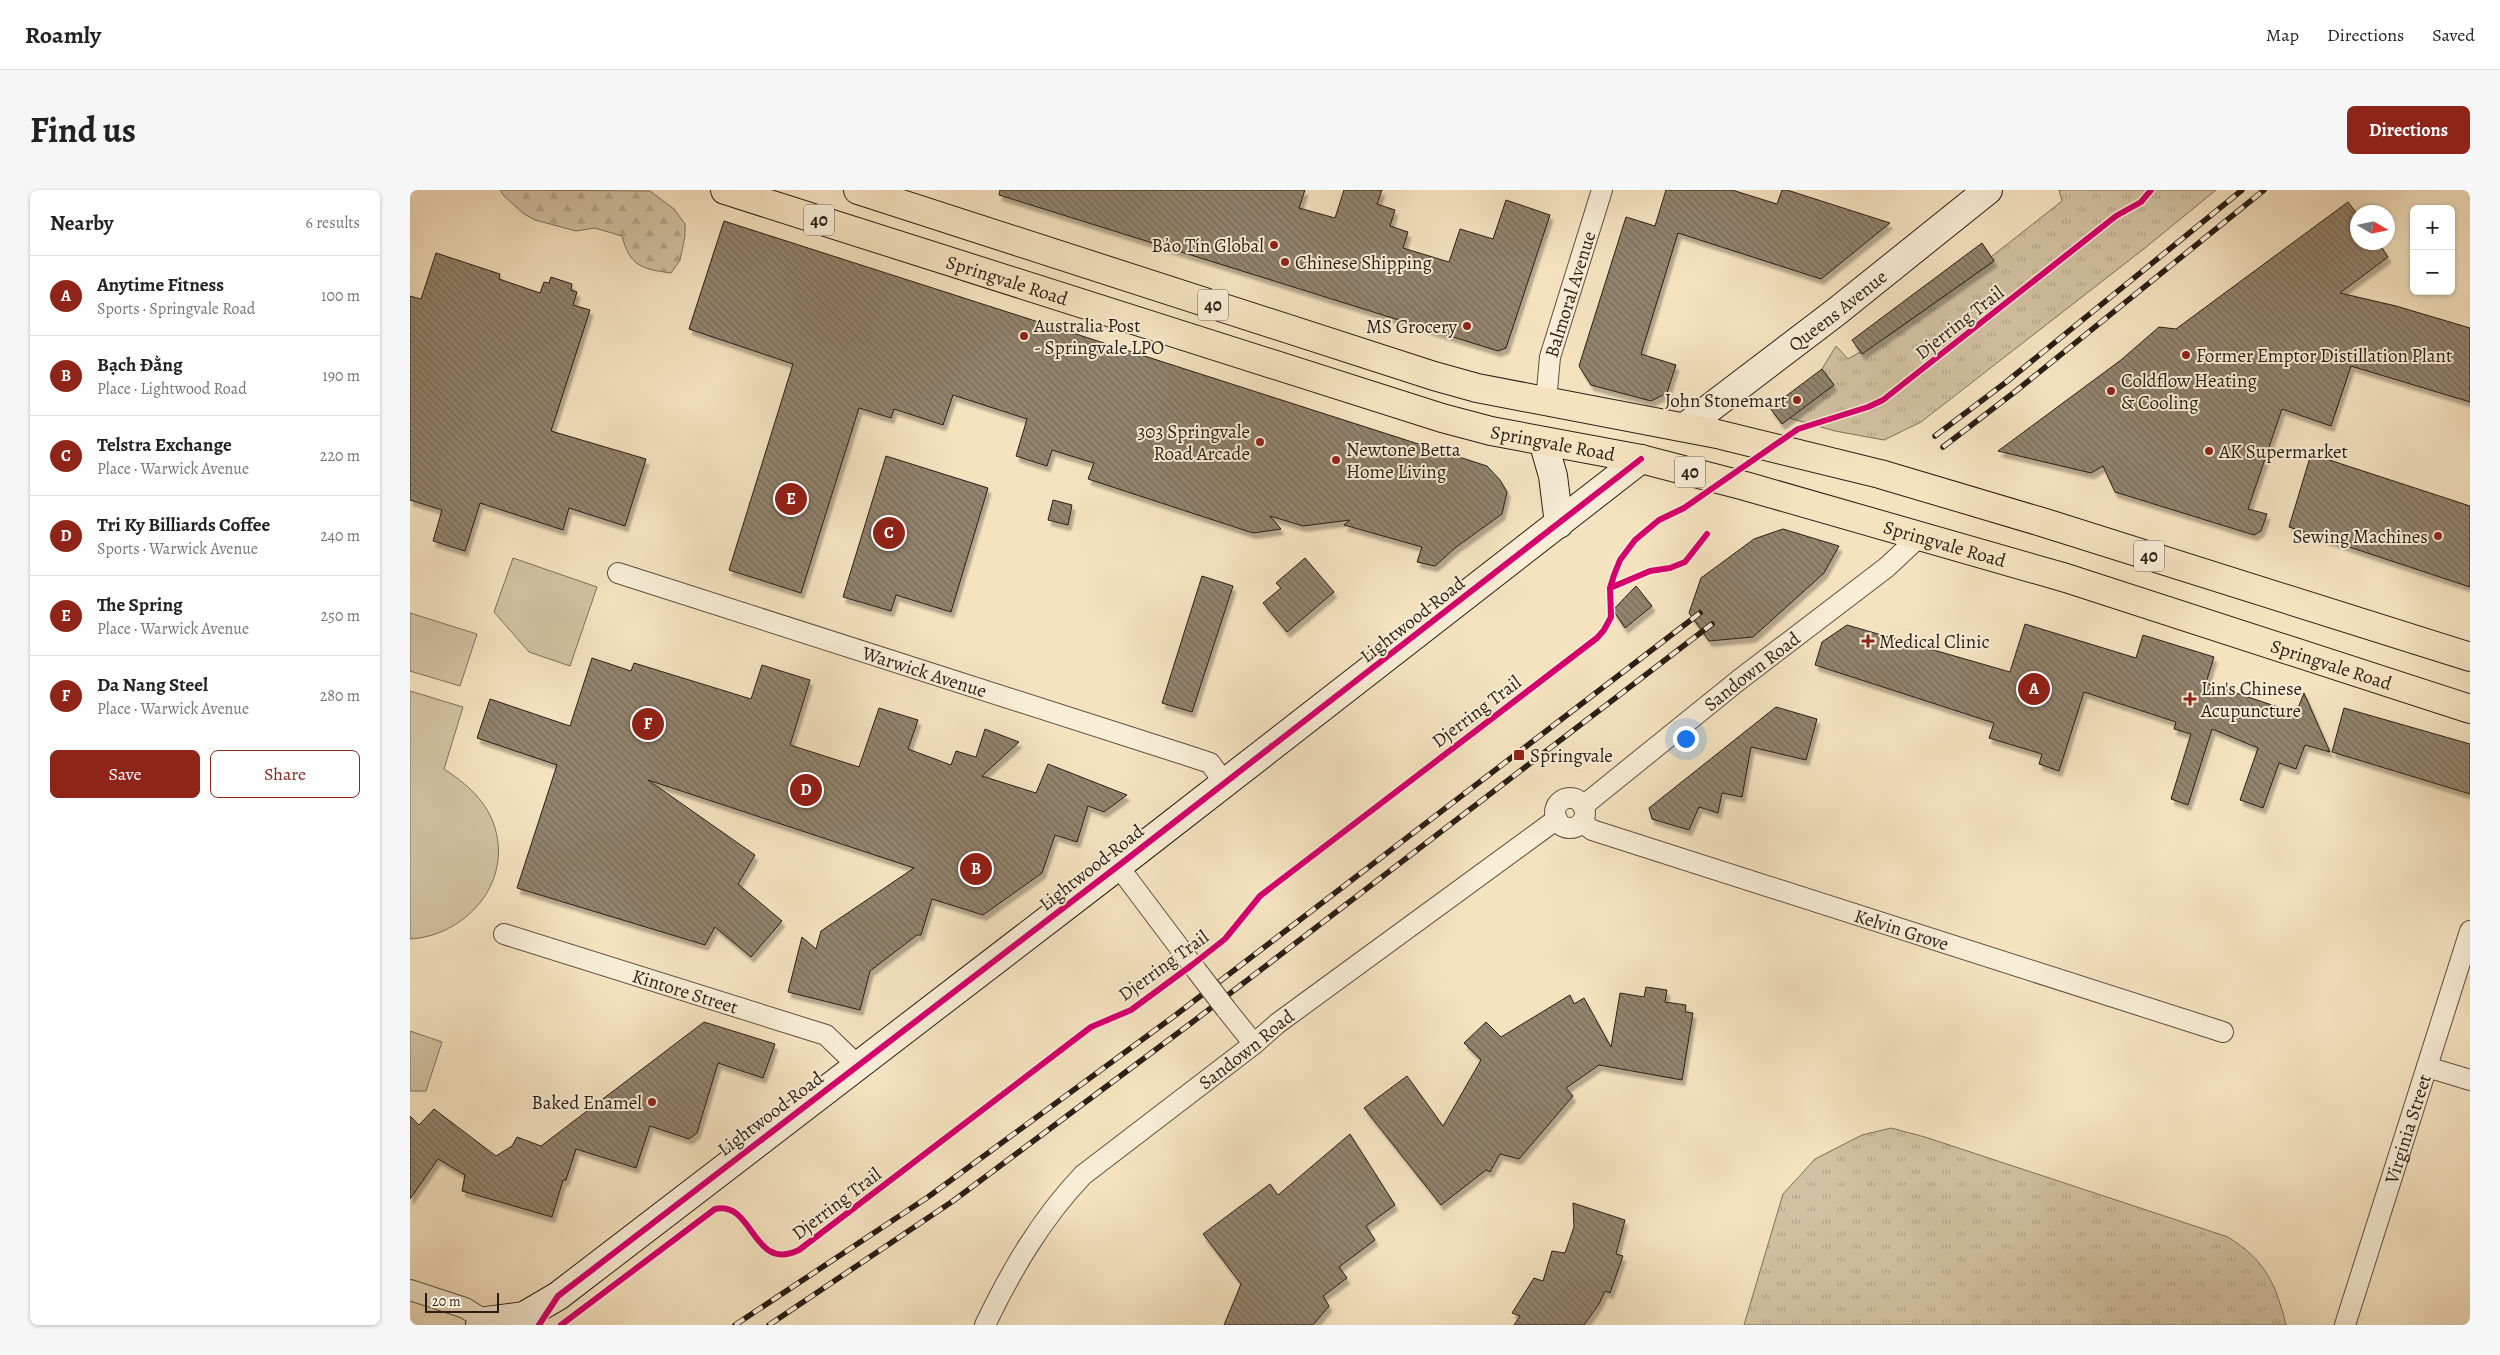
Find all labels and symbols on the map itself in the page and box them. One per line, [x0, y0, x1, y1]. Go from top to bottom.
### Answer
road number: 40 [804, 204, 834, 236]
north arrow [2350, 205, 2395, 250]
street label: Balmoral Avenue [1539, 228, 1602, 361]
place label: Bảo Tín Global [1152, 233, 1264, 259]
marker: Bảo Tín Global [1268, 239, 1280, 251]
street label: Springvale Road [943, 249, 1072, 312]
place label: Chinese Shipping [1295, 250, 1432, 276]
marker: Chinese Shipping [1279, 256, 1291, 268]
street label: Queens Avenue [1783, 264, 1893, 358]
street label: Djerring Trail [1910, 280, 2010, 366]
road number: 40 [1198, 290, 1228, 320]
place label: Australia Post - Springvale LPO [1033, 313, 1164, 361]
place label: MS Grocery [1366, 314, 1458, 340]
marker: MS Grocery [1461, 320, 1473, 332]
marker: Australia Post - Springvale LPO [1018, 330, 1030, 342]
place label: Former Emptor Distillation Plant [2196, 343, 2452, 369]
marker: Former Emptor Distillation Plant [2180, 349, 2192, 361]
place label: Coldflow Heating & Cooling [2121, 368, 2257, 416]
marker: Coldflow Heating & Cooling [2105, 385, 2117, 397]
place label: John Stonemart [1665, 388, 1787, 414]
marker: John Stonemart [1791, 394, 1803, 406]
place label: 303 Springvale Road Arcade [1137, 419, 1250, 467]
street label: Springvale Road [1488, 419, 1618, 468]
marker: 303 Springvale Road Arcade [1254, 436, 1266, 448]
place label: Newtone Betta Home Living [1346, 437, 1461, 485]
place label: AK Supermarket [2218, 439, 2348, 465]
marker: AK Supermarket [2203, 445, 2215, 457]
marker: Newtone Betta Home Living [1330, 454, 1342, 466]
road number: 40 [1675, 456, 1705, 488]
pin: E [775, 480, 807, 518]
pin: C [873, 514, 905, 552]
street label: Springvale Road [1880, 514, 2010, 574]
place label: Sewing Machines [2292, 524, 2428, 550]
marker: Sewing Machines [2432, 530, 2444, 542]
road number: 40 [2134, 541, 2164, 572]
street label: Lightwood Road [1355, 570, 1471, 669]
street label: Sandown Road [1699, 626, 1806, 717]
place label: Medical Clinic [1879, 629, 1990, 655]
street label: Springvale Road [2267, 633, 2396, 697]
marker: Medical Clinic [1861, 634, 1875, 648]
street label: Warwick Avenue [858, 640, 990, 704]
street label: Djerring Trail [1426, 669, 1527, 754]
pin: A [2018, 670, 2050, 708]
place label: Lin's Chinese Acupuncture [2200, 676, 2302, 724]
marker: Lin's Chinese Acupuncture [2183, 692, 2197, 706]
pin: F [632, 705, 664, 743]
your location [1673, 726, 1699, 752]
place label: Springvale [1530, 743, 1613, 769]
marker: Springvale [1512, 748, 1526, 762]
pin: D [790, 771, 822, 809]
street label: Lightwood Road [1034, 818, 1150, 917]
pin: B [960, 850, 992, 888]
street label: Kelvin Grove [1851, 903, 1952, 957]
street label: Djerring Trail [1113, 924, 1214, 1007]
street label: Kintore Street [629, 963, 741, 1021]
street label: Sandown Road [1193, 1003, 1300, 1096]
street label: Lightwood Road [712, 1065, 830, 1162]
street label: Virginia Street [2378, 1071, 2438, 1188]
place label: Baked Enamel [531, 1090, 642, 1116]
marker: Baked Enamel [646, 1096, 658, 1108]
street label: Djerring Trail [786, 1161, 887, 1246]
scale bar [425, 1290, 499, 1313]

